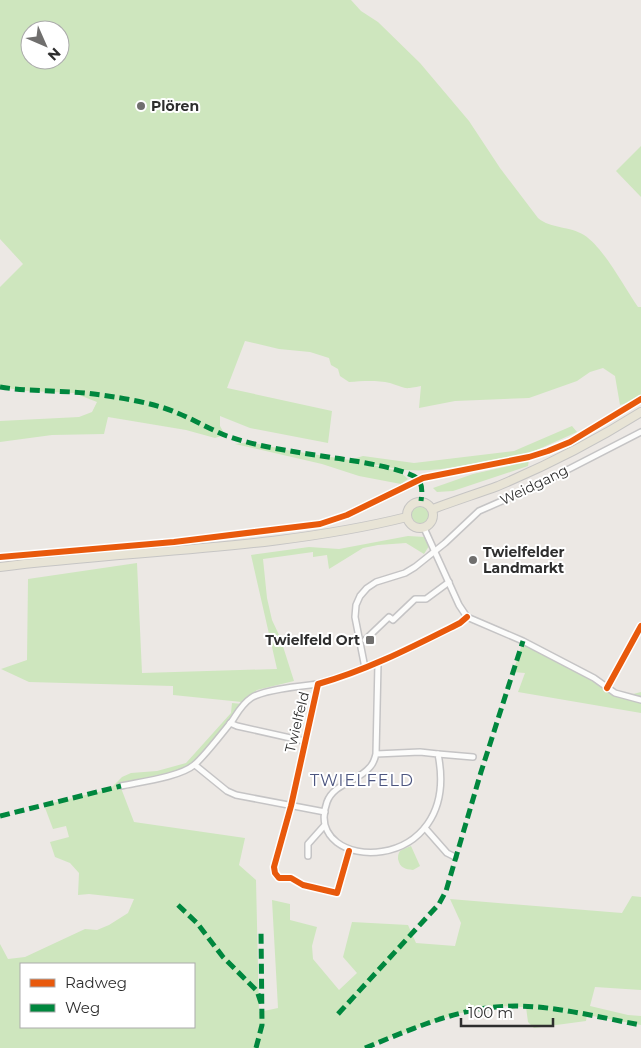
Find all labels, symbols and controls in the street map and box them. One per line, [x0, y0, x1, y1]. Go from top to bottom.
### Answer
north arrow [20, 20, 70, 70]
text: N [44, 44, 65, 65]
place label: Plören [151, 97, 199, 115]
marker: Plören [135, 100, 147, 112]
street label: Weidgang [497, 461, 571, 509]
place label: Twielfelder Landmarkt [483, 543, 565, 577]
marker: Twielfelder Landmarkt [467, 554, 479, 566]
place label: Twielfeld Ort [265, 631, 360, 649]
marker: Twielfeld Ort [364, 634, 376, 646]
street label: Twielfeld [281, 690, 313, 754]
district label: TWIELFELD [310, 771, 414, 790]
legend [20, 963, 195, 1028]
text: Radweg [65, 973, 127, 992]
scale bar [461, 996, 554, 1028]
text: Weg [65, 998, 100, 1017]
text: 100 m [468, 1003, 513, 1022]

